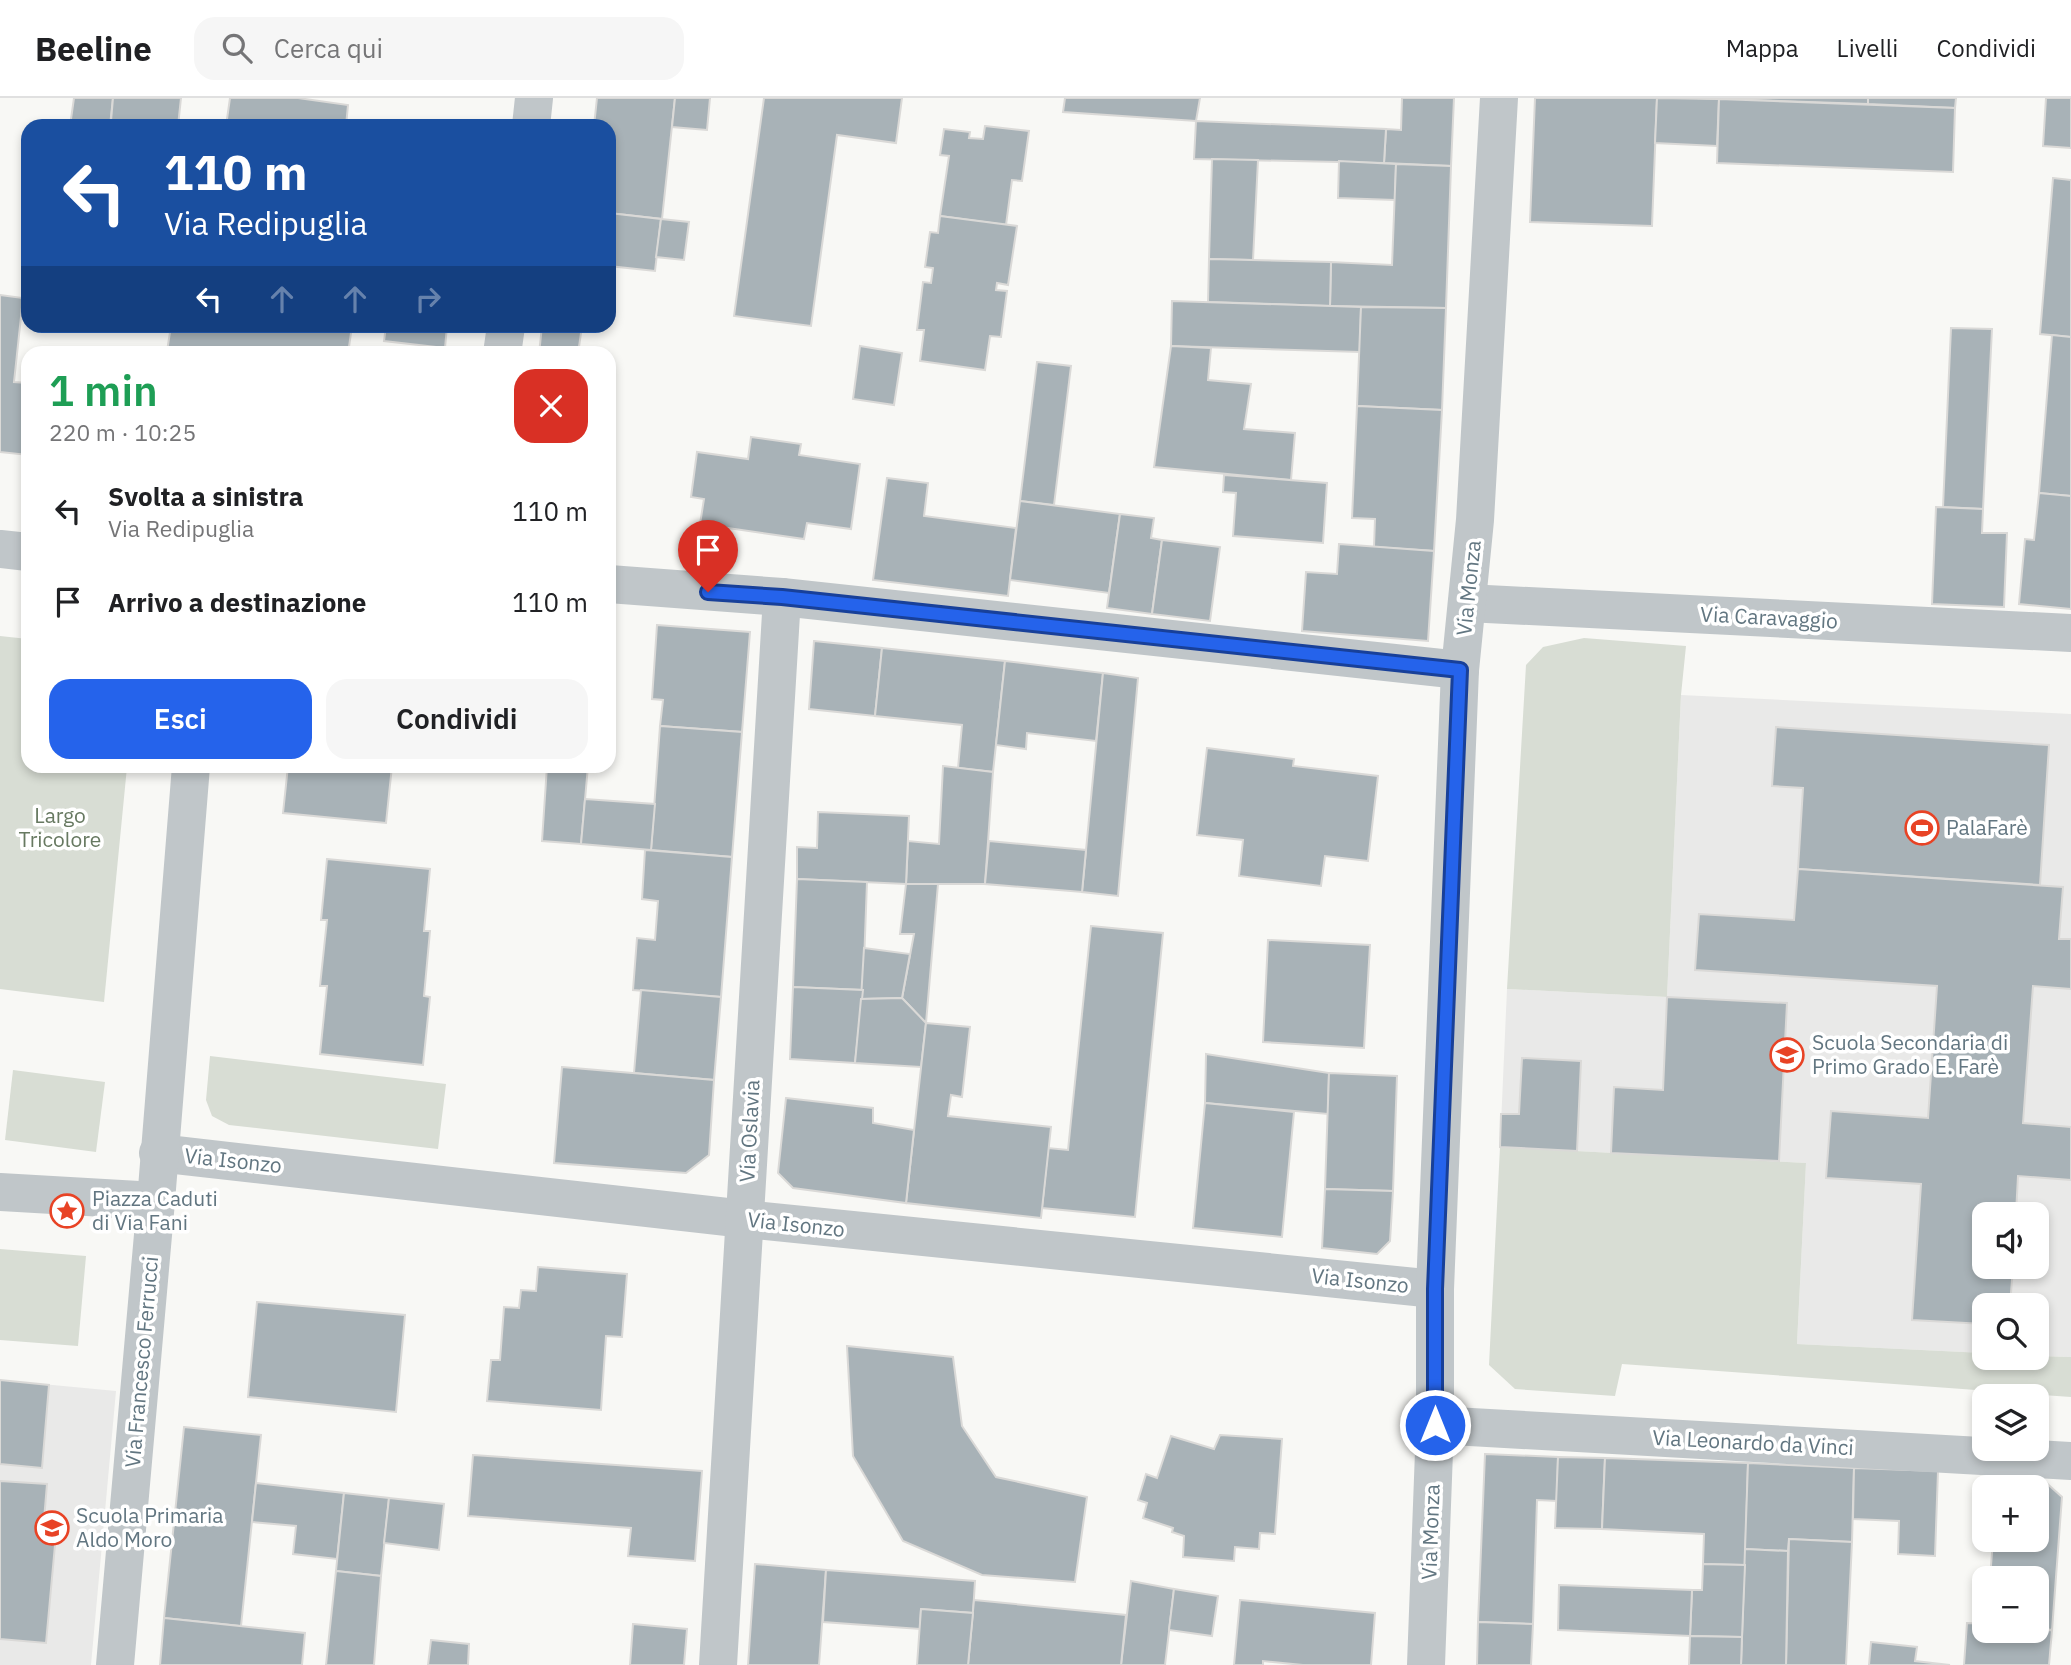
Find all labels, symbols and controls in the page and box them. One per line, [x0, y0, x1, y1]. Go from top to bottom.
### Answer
search box [194, 17, 684, 80]
text: Beeline [35, 27, 152, 70]
icon: search [218, 29, 256, 67]
text: Cerca qui [274, 31, 383, 65]
text: Mappa [1726, 32, 1799, 64]
text: Livelli [1837, 32, 1898, 64]
text: Condividi [1936, 32, 2036, 64]
text: 110 m [164, 140, 308, 203]
icon: left [49, 147, 140, 238]
text: Via Redipuglia [164, 202, 368, 244]
icon: left [190, 280, 228, 318]
icon: ahead [263, 280, 301, 318]
icon: ahead [336, 280, 374, 318]
icon: right [409, 280, 447, 318]
text: 1 min [49, 363, 158, 418]
button: close [514, 369, 588, 443]
text: 220 m · 10:25 [49, 417, 196, 447]
text: Svolta a sinistra [108, 479, 304, 513]
icon: left [49, 492, 87, 530]
text: 110 m [512, 494, 588, 528]
text: Via Redipuglia [108, 513, 254, 543]
pin [678, 520, 738, 592]
icon: arrive [689, 531, 727, 569]
street label: Via Monza [1449, 539, 1487, 637]
icon: arrive [49, 583, 87, 621]
text: Arrivo a destinazione [108, 585, 366, 619]
text: 110 m [512, 585, 588, 619]
street label: Via Caravaggio [1700, 599, 1839, 635]
button: Esci [49, 679, 312, 759]
button: Condividi [326, 679, 588, 759]
park label: Largo Tricolore [19, 801, 101, 853]
sports icon: PalaFarè [1903, 809, 1941, 847]
place label: PalaFarè [1946, 813, 2028, 841]
place label: Scuola Secondaria di Primo Grado E. Farè [1812, 1028, 2008, 1080]
school or university icon: Scuola Secondaria di Primo Grado E. Farè [1768, 1036, 1806, 1074]
street label: Via Oslavia [732, 1079, 766, 1183]
street label: Via Isonzo [183, 1141, 283, 1179]
place label: Piazza Caduti di Via Fani [92, 1184, 218, 1236]
place icon: Piazza Caduti di Via Fani [48, 1192, 86, 1230]
map controls [1972, 1202, 2049, 1643]
button: sound [1972, 1202, 2049, 1279]
street label: Via Isonzo [746, 1205, 846, 1243]
street label: Via Francesco Ferrucci [118, 1255, 164, 1469]
street label: Via Isonzo [1310, 1261, 1410, 1299]
button: search [1972, 1293, 2049, 1370]
button: layers [1972, 1384, 2049, 1461]
position arrow [1398, 1388, 1472, 1462]
street label: Via Leonardo da Vinci [1652, 1423, 1854, 1461]
button: + [1972, 1475, 2049, 1552]
street label: Via Monza [1414, 1484, 1446, 1580]
place label: Scuola Primaria Aldo Moro [76, 1501, 224, 1553]
school or university icon: Scuola Primaria Aldo Moro [33, 1509, 71, 1547]
button: − [1972, 1566, 2049, 1643]

